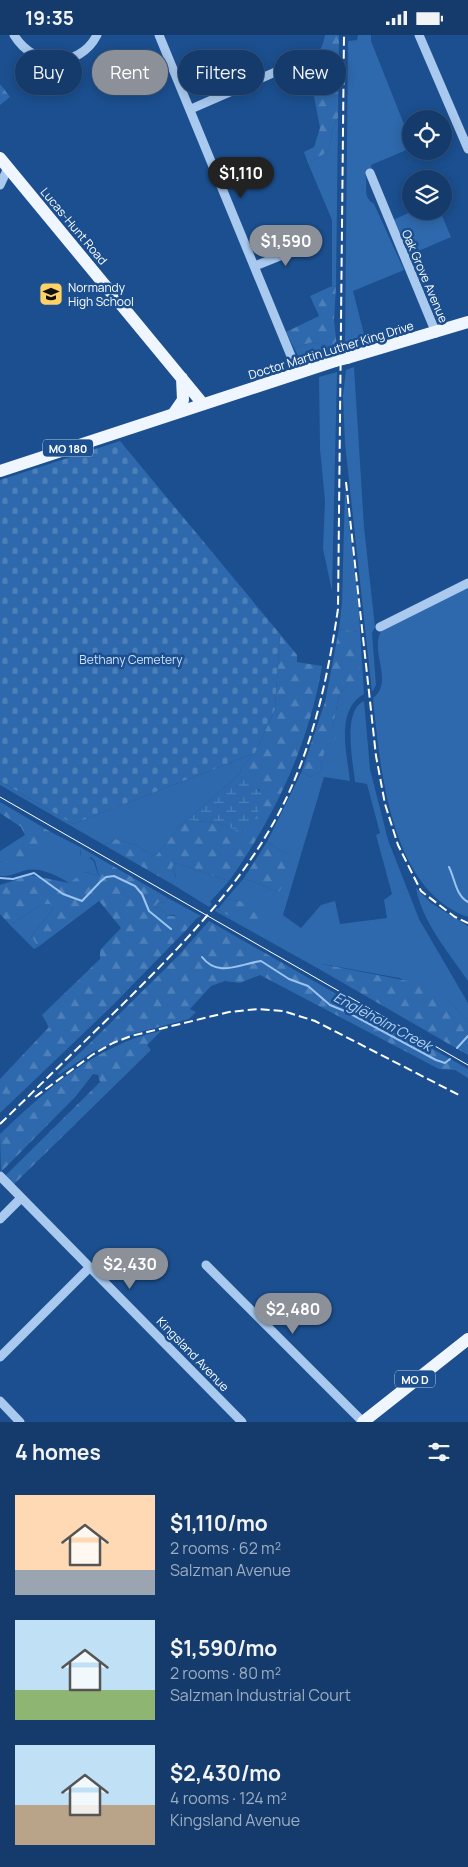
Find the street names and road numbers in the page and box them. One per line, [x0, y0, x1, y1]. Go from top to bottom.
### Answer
street label: Lucas-Hunt Road [37, 184, 111, 268]
street label: Oak Grove Avenue [398, 227, 452, 325]
street label: Doctor Martin Luther King Drive [246, 317, 416, 383]
road number: MO 180 [43, 439, 93, 457]
street label: Kingsland Avenue [153, 1313, 233, 1395]
road number: MO D [395, 1371, 435, 1387]

